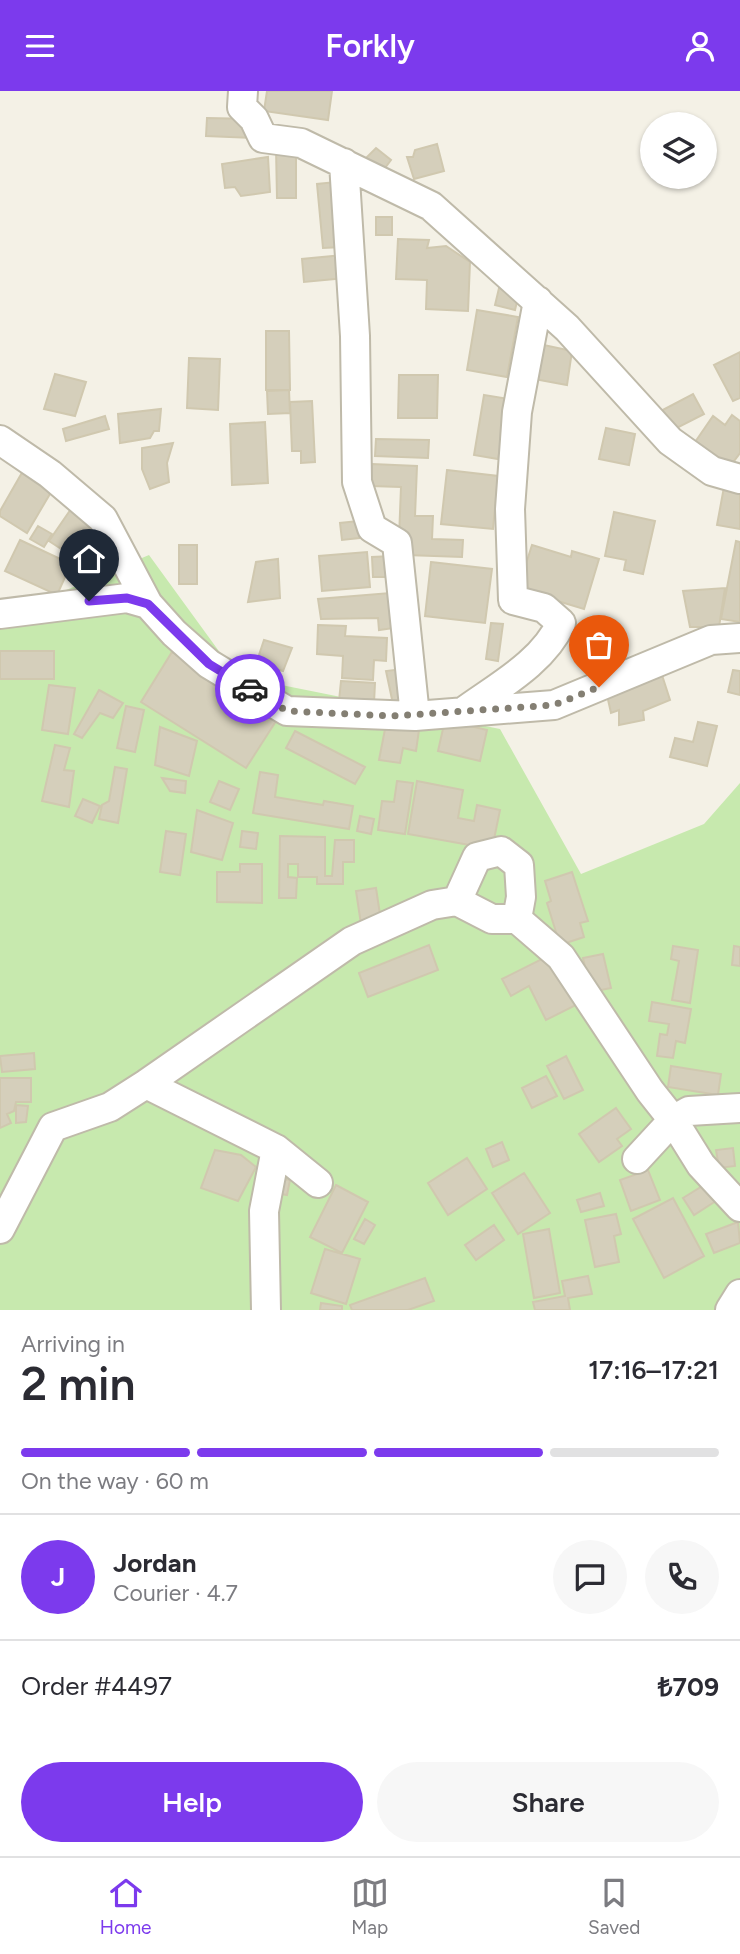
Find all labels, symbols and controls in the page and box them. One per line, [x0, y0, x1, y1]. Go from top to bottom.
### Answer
icon: menu [21, 27, 59, 65]
text: Forkly [325, 27, 415, 65]
icon: person [681, 27, 719, 65]
map controls [640, 112, 717, 189]
button: layers [640, 112, 717, 189]
pin [59, 529, 119, 601]
icon: home [70, 540, 108, 578]
pin [569, 615, 629, 687]
icon: bag [580, 626, 618, 664]
courier [215, 654, 285, 724]
icon: car [231, 670, 269, 708]
text: Arriving in [21, 1330, 125, 1358]
text: 17:16–17:21 [588, 1354, 719, 1386]
text: 2 min [21, 1356, 136, 1412]
text: On the way · 60 m [21, 1467, 209, 1495]
button: chat [553, 1540, 627, 1614]
button: phone [645, 1540, 719, 1614]
text: Jordan [113, 1547, 196, 1579]
text: J [51, 1561, 65, 1593]
text: Courier · 4.7 [113, 1579, 238, 1607]
text: Order #4497 [21, 1670, 172, 1702]
text: ₺709 [658, 1671, 719, 1703]
button: Help [21, 1762, 363, 1842]
button: Share [377, 1762, 719, 1842]
tab: Home [100, 1874, 151, 1939]
tab: Map [351, 1874, 389, 1939]
tab: Saved [588, 1874, 640, 1939]

